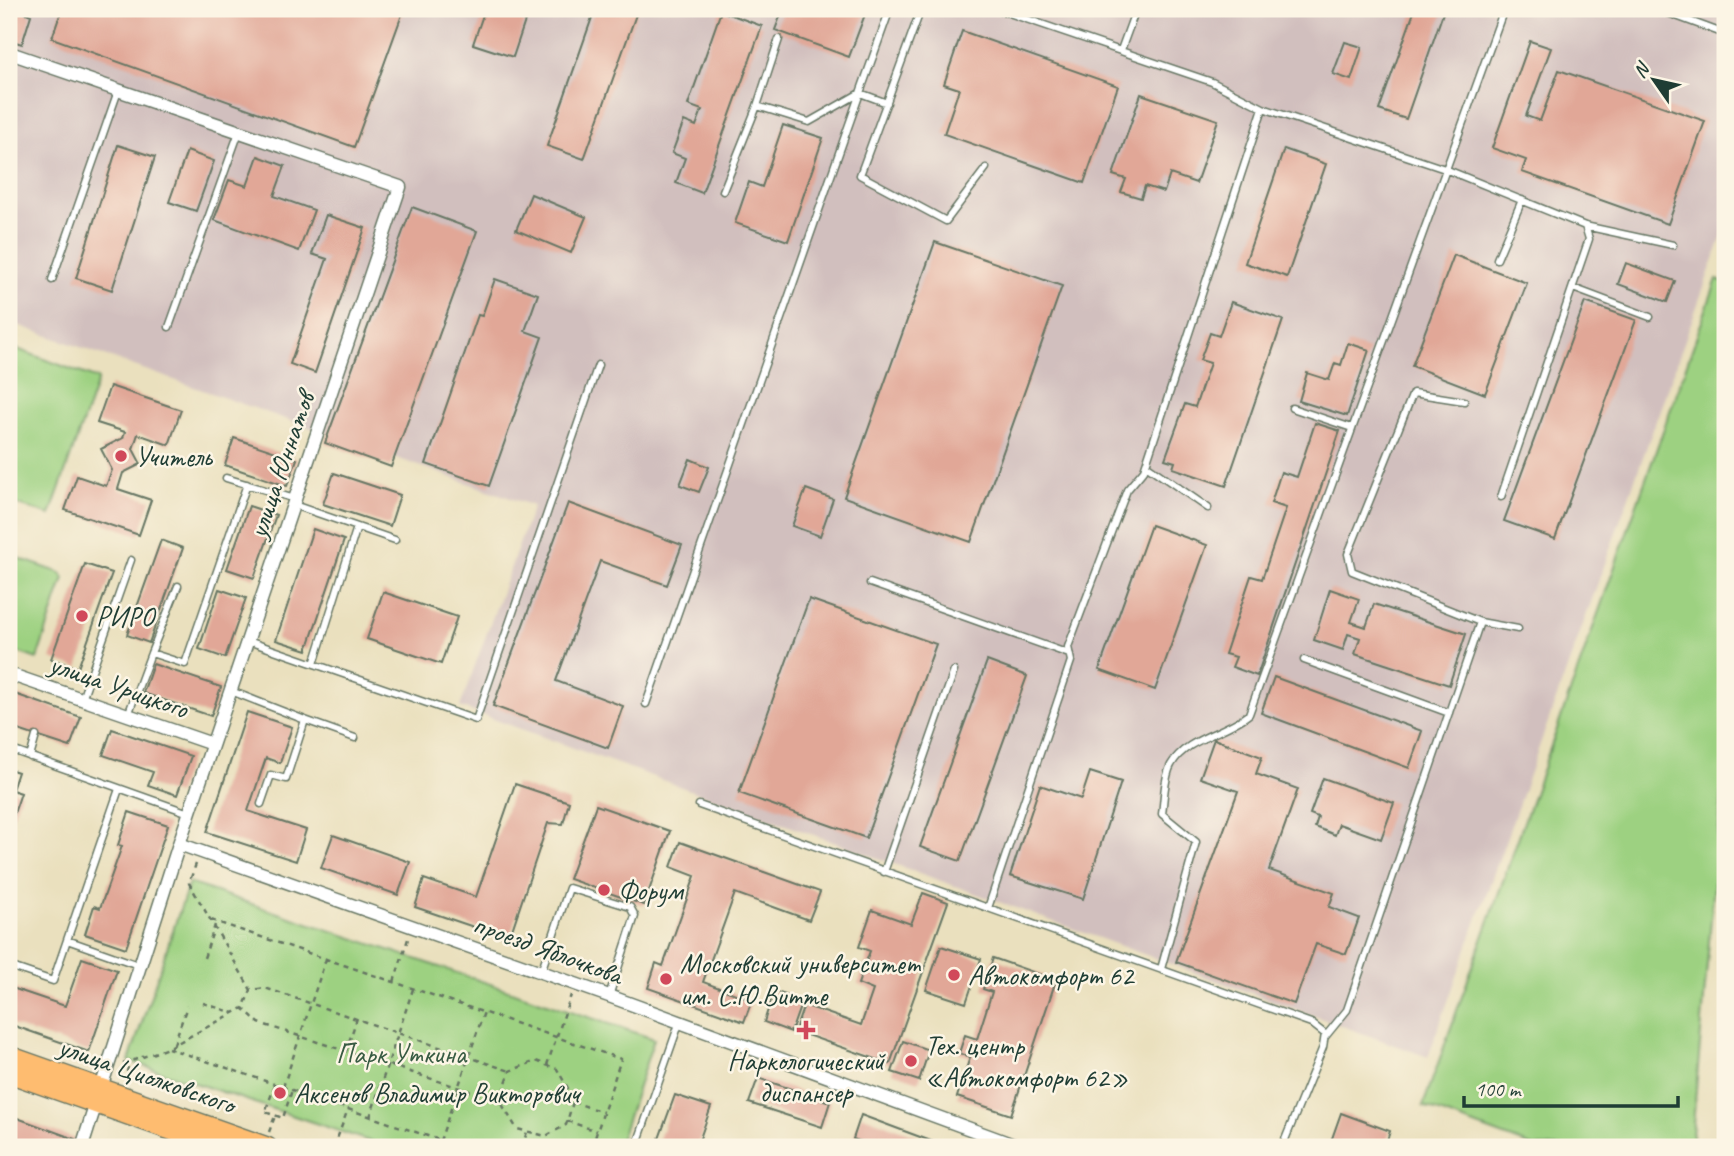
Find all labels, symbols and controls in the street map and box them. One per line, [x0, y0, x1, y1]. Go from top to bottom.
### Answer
north arrow [1618, 46, 1688, 116]
text: N [1627, 57, 1656, 83]
street label: улица Юннатов [239, 382, 324, 544]
place label: Учитель [135, 439, 214, 474]
marker: Учитель [113, 448, 129, 464]
place label: РИРО [96, 599, 157, 634]
marker: РИРО [74, 608, 90, 624]
street label: улица Урицкого [43, 645, 195, 727]
place label: Форум [618, 873, 685, 908]
marker: Форум [596, 882, 612, 898]
street label: проезд Яблочкова [469, 906, 630, 993]
place label: Московский университет им. С.Ю.Витте [680, 946, 922, 1013]
place label: Автокомфорт 62 [968, 958, 1136, 993]
marker: Автокомфорт 62 [946, 967, 962, 983]
marker: Московский университет им. С.Ю.Витте [658, 971, 674, 987]
marker: Наркологический диспансер [796, 1020, 816, 1040]
street label: улица Циолковского [52, 1028, 243, 1123]
place label: Тех. центр «Автокомфорт 62» [925, 1028, 1128, 1095]
park label: Парк Уткина [336, 1036, 468, 1071]
place label: Наркологический диспансер [728, 1043, 886, 1110]
marker: Тех. центр «Автокомфорт 62» [903, 1053, 919, 1069]
scale bar [1464, 1065, 1678, 1109]
place label: Аксенов Владимир Викторович [294, 1076, 582, 1111]
text: 100 m [1475, 1076, 1522, 1102]
marker: Аксенов Владимир Викторович [272, 1085, 288, 1101]

